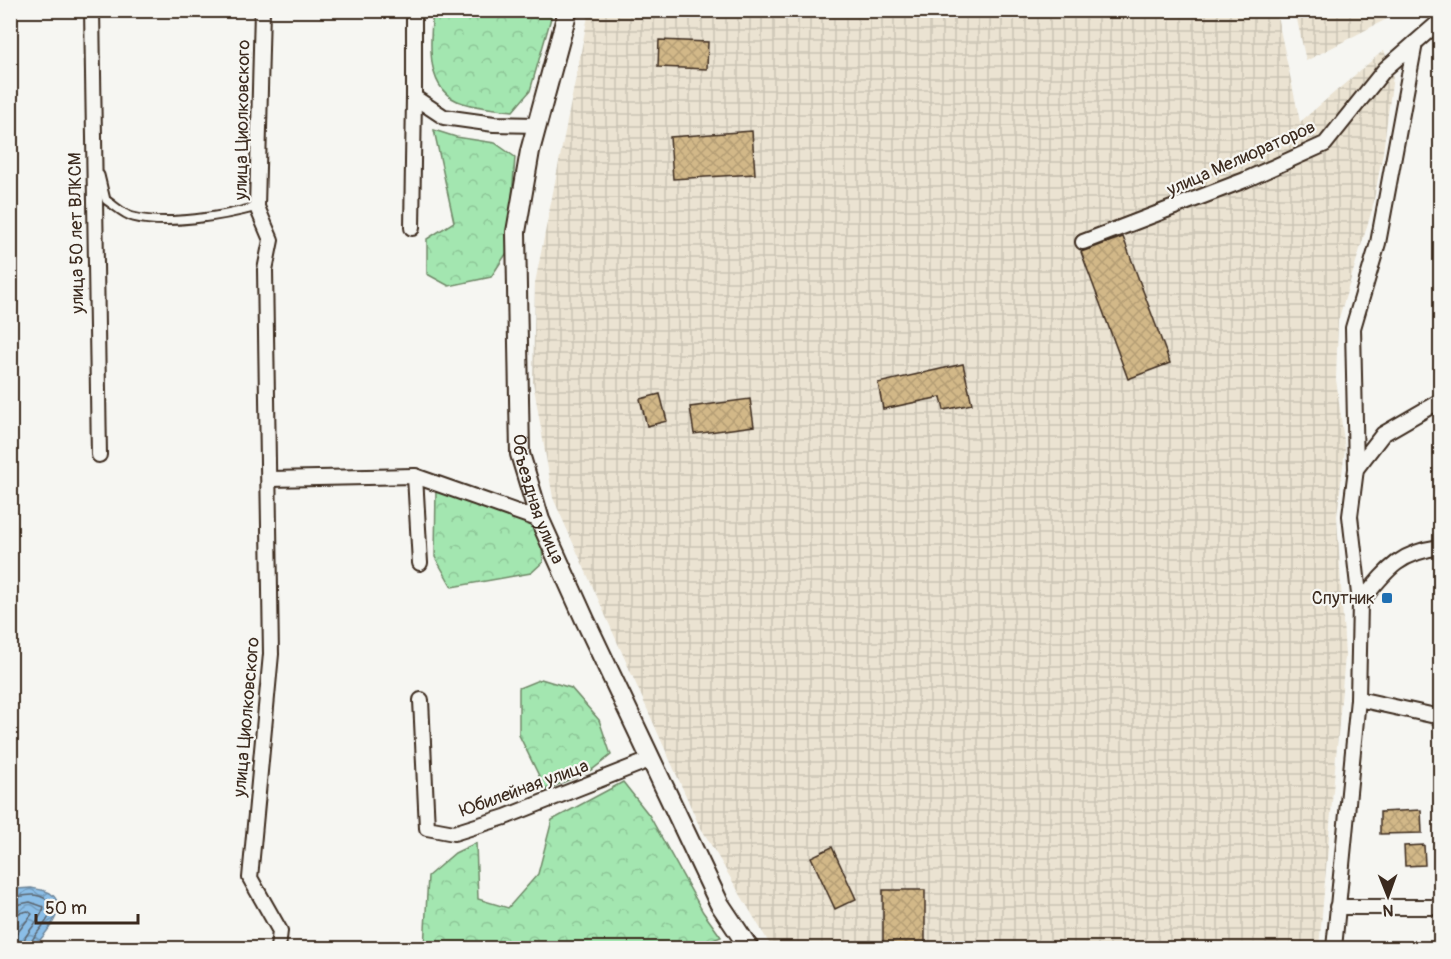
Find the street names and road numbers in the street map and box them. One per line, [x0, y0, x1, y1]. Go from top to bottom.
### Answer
street label: улица Циолковского [230, 39, 255, 201]
street label: улица Мелиораторов [1162, 115, 1319, 202]
street label: улица 50 лет ВЛКСМ [64, 152, 89, 315]
street label: Объездная улица [508, 434, 569, 568]
street label: улица Циолковского [228, 636, 265, 799]
street label: Юбилейная улица [457, 755, 592, 822]

